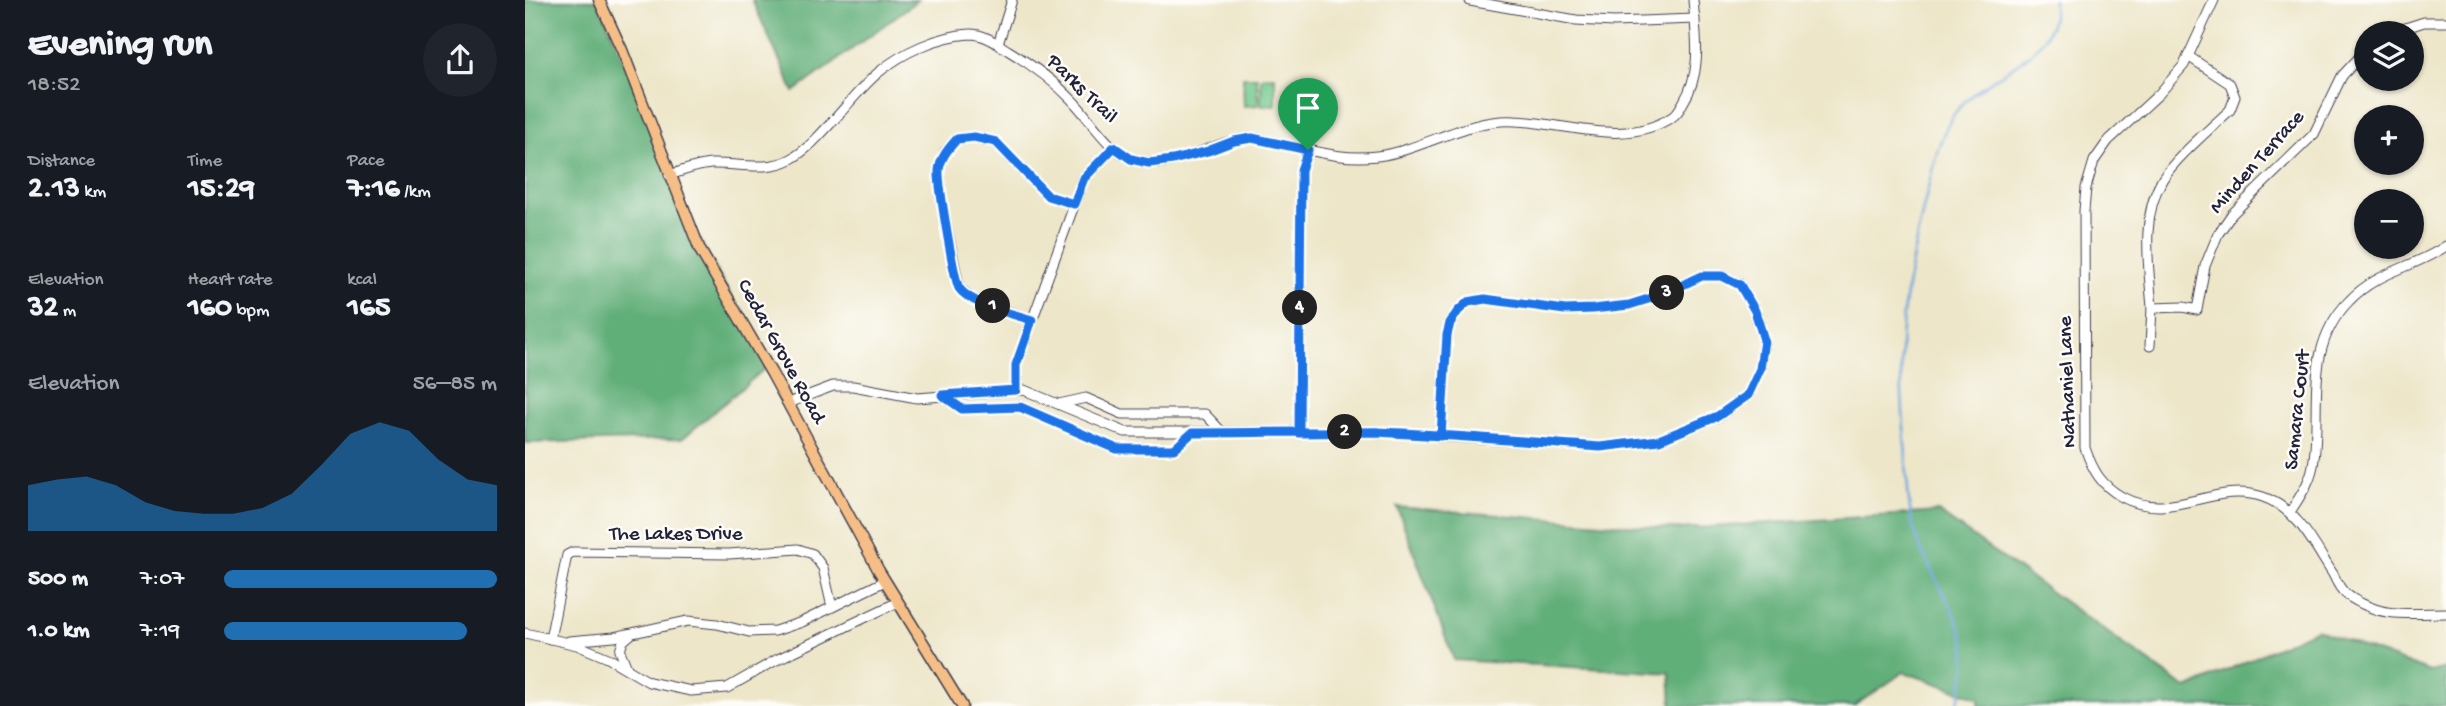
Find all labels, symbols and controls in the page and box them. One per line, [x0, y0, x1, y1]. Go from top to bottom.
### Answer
map controls [2354, 21, 2424, 259]
button: layers [2354, 21, 2424, 91]
button: share [423, 23, 497, 97]
text: Evening run [28, 24, 212, 68]
street label: Parks Trail [1040, 49, 1122, 130]
text: 18:52 [28, 72, 80, 99]
pin [1278, 78, 1338, 150]
icon: arrive [1289, 89, 1327, 127]
street label: Minden Terrace [2205, 105, 2312, 220]
button: + [2354, 105, 2424, 175]
text: Distance [28, 150, 95, 173]
text: Time [188, 150, 222, 173]
text: Pace [347, 150, 385, 173]
text: 2.13 [28, 173, 80, 208]
text: 15:29 [188, 173, 255, 208]
text: 7:16 [347, 173, 400, 208]
text: km [80, 181, 106, 204]
text: /km [400, 181, 431, 204]
button: − [2354, 189, 2424, 259]
text: Elevation [28, 269, 104, 292]
text: Heart rate [188, 269, 273, 292]
text: kcal [347, 269, 377, 292]
street label: Cedar Grove Road [730, 275, 831, 430]
pin: 3 [1649, 276, 1685, 310]
text: 3 [1662, 281, 1671, 304]
pin: 1 [975, 288, 1011, 324]
pin: 4 [1283, 290, 1317, 326]
text: 32 [28, 292, 58, 327]
text: 160 [188, 292, 232, 327]
text: 165 [347, 292, 390, 327]
text: 1 [989, 294, 996, 317]
text: 4 [1295, 296, 1304, 319]
text: m [58, 300, 76, 323]
text: bpm [232, 300, 269, 323]
street label: Nathaniel Lane [2054, 314, 2084, 448]
street label: Samara Court [2280, 347, 2318, 471]
text: Elevation [28, 371, 119, 398]
text: 56–85 m [413, 371, 497, 398]
pin: 2 [1327, 414, 1363, 450]
text: 2 [1340, 420, 1349, 443]
street label: The Lakes Drive [608, 523, 744, 548]
text: 500 m [28, 566, 88, 593]
text: 7:07 [140, 566, 184, 593]
text: 1.0 km [28, 618, 90, 645]
text: 7:19 [140, 618, 180, 645]

